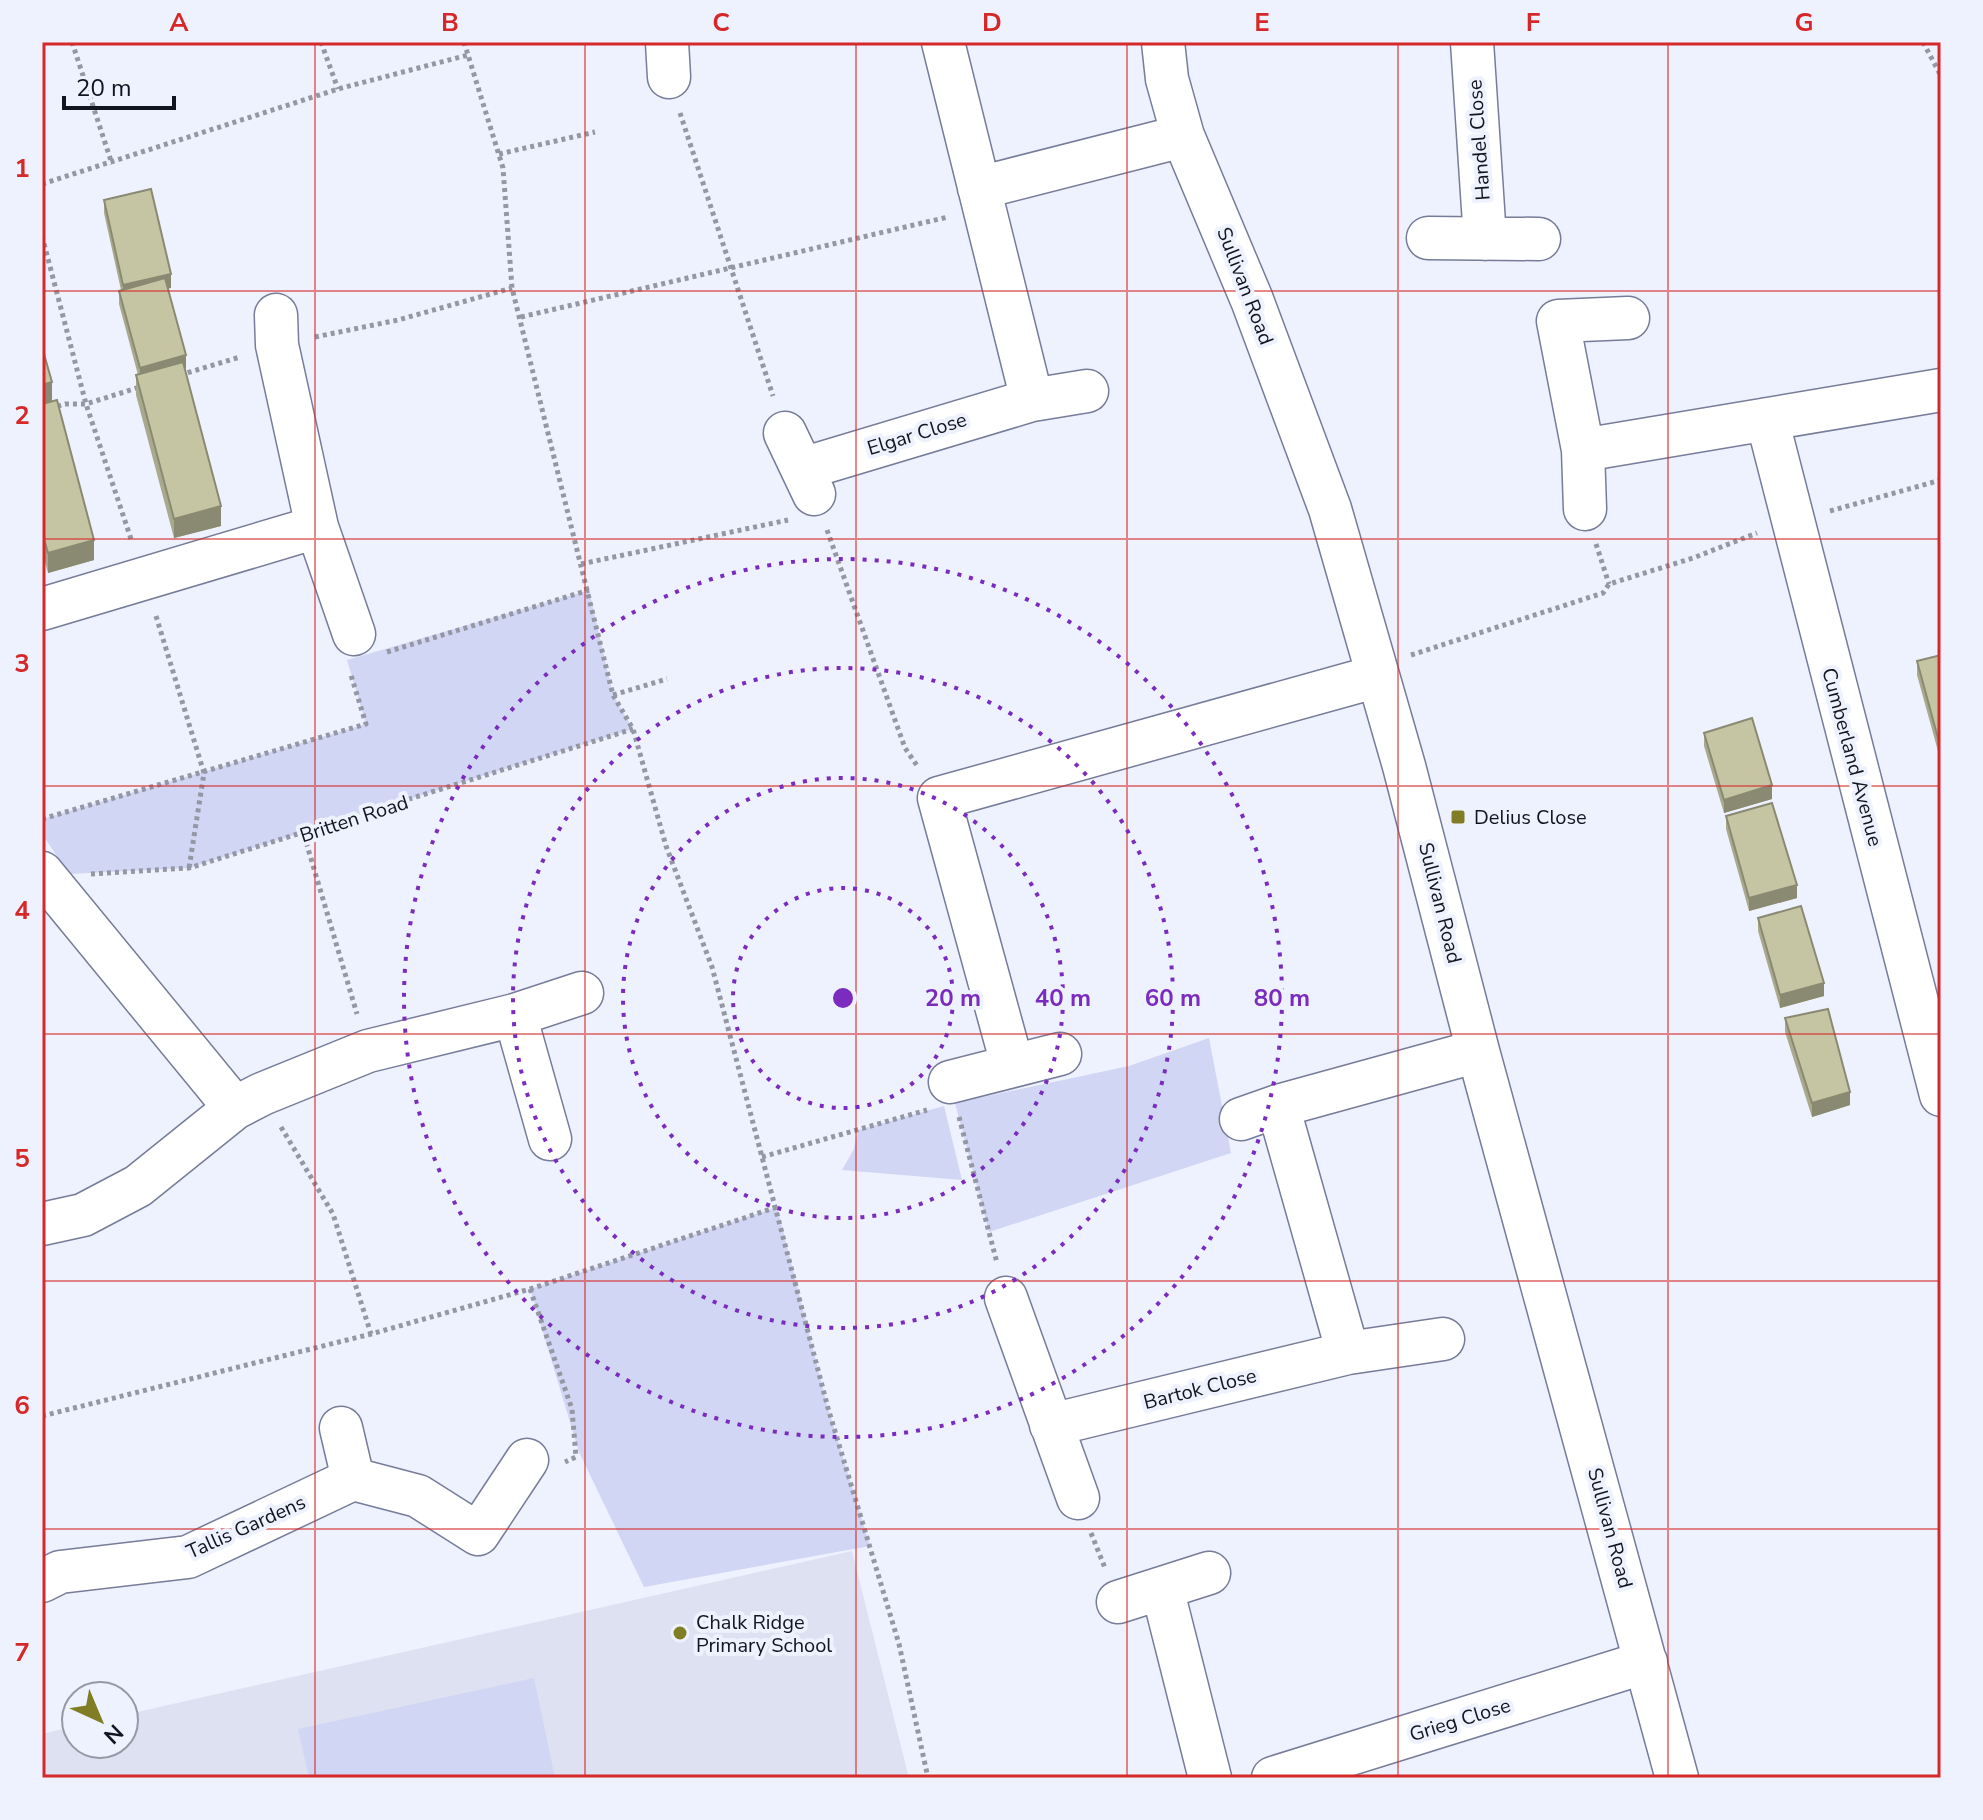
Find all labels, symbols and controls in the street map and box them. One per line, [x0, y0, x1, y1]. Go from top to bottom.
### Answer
text: A [169, 5, 189, 40]
text: B [441, 5, 459, 40]
text: C [712, 5, 730, 40]
text: D [982, 5, 1002, 40]
text: E [1254, 5, 1270, 40]
text: F [1526, 5, 1540, 40]
text: G [1794, 5, 1814, 40]
scale bar [64, 60, 174, 110]
text: 20 m [76, 72, 132, 104]
street label: Handel Close [1461, 79, 1497, 201]
text: 1 [14, 151, 30, 186]
street label: Sullivan Road [1210, 223, 1280, 349]
text: 2 [14, 398, 30, 433]
street label: Elgar Close [864, 406, 970, 462]
text: 3 [14, 646, 30, 681]
street label: Cumberland Avenue [1815, 665, 1889, 849]
street label: Britten Road [296, 789, 412, 849]
place label: Delius Close [1474, 804, 1587, 831]
marker: Delius Close [1449, 808, 1467, 826]
street label: Sullivan Road [1412, 840, 1468, 966]
text: 4 [14, 893, 30, 928]
text: 20 m [925, 982, 981, 1014]
text: 40 m [1035, 982, 1091, 1014]
text: 60 m [1145, 982, 1201, 1014]
text: 80 m [1254, 982, 1310, 1014]
centre of rings [829, 984, 857, 1012]
text: 5 [14, 1141, 30, 1176]
street label: Bartok Close [1141, 1362, 1259, 1416]
text: 6 [14, 1388, 30, 1423]
street label: Sullivan Road [1581, 1465, 1639, 1591]
street label: Tallis Gardens [182, 1489, 310, 1565]
place label: Chalk Ridge Primary School [696, 1609, 832, 1659]
marker: Chalk Ridge Primary School [671, 1624, 689, 1642]
text: 7 [14, 1635, 30, 1670]
north arrow [60, 1680, 140, 1760]
street label: Grieg Close [1406, 1692, 1514, 1748]
text: N [97, 1717, 130, 1750]

